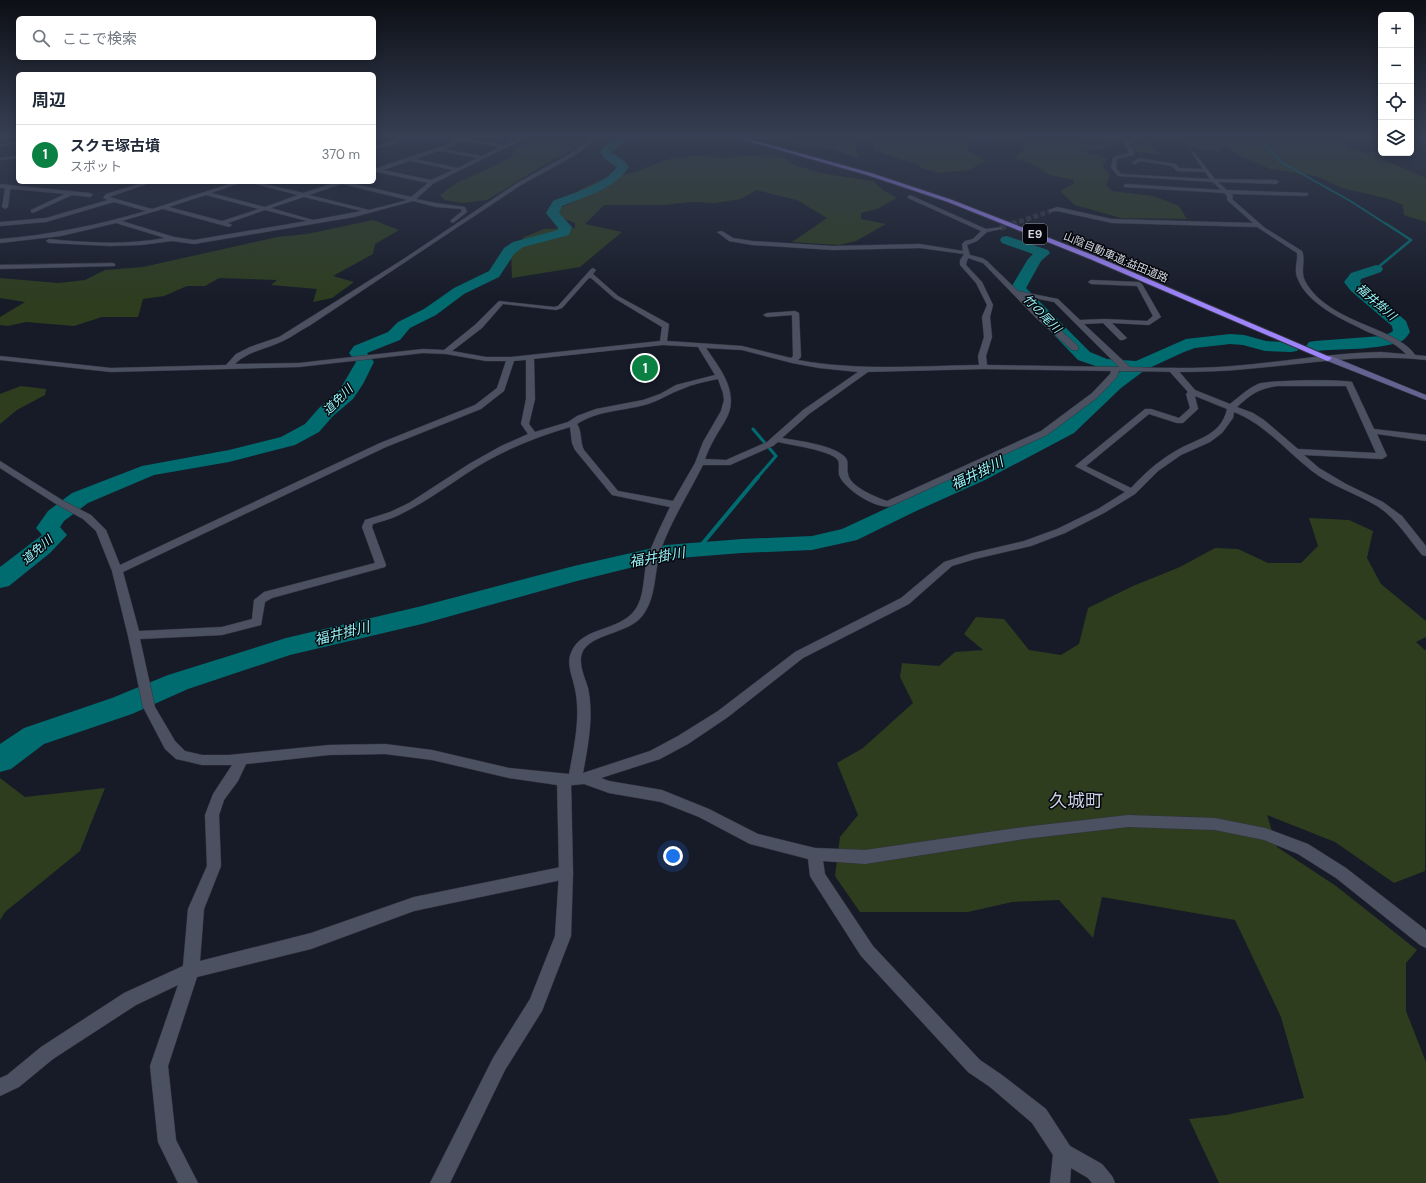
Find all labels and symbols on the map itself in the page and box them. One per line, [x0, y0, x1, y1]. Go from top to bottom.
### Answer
road number: E9 [1023, 224, 1047, 244]
street label: 山陰自動車道;益田道路 [1061, 229, 1171, 285]
water label: 福井掛川 [1353, 280, 1401, 325]
water label: 竹の尾川 [1019, 291, 1066, 338]
pin: 1 [632, 353, 658, 383]
water label: 道免川 [320, 380, 358, 418]
water label: 福井掛川 [948, 452, 1008, 493]
water label: 道免川 [18, 531, 57, 568]
water label: 福井掛川 [628, 543, 688, 571]
water label: 福井掛川 [313, 617, 373, 649]
district label: 久城町 [1049, 789, 1103, 813]
your location [663, 846, 683, 866]

